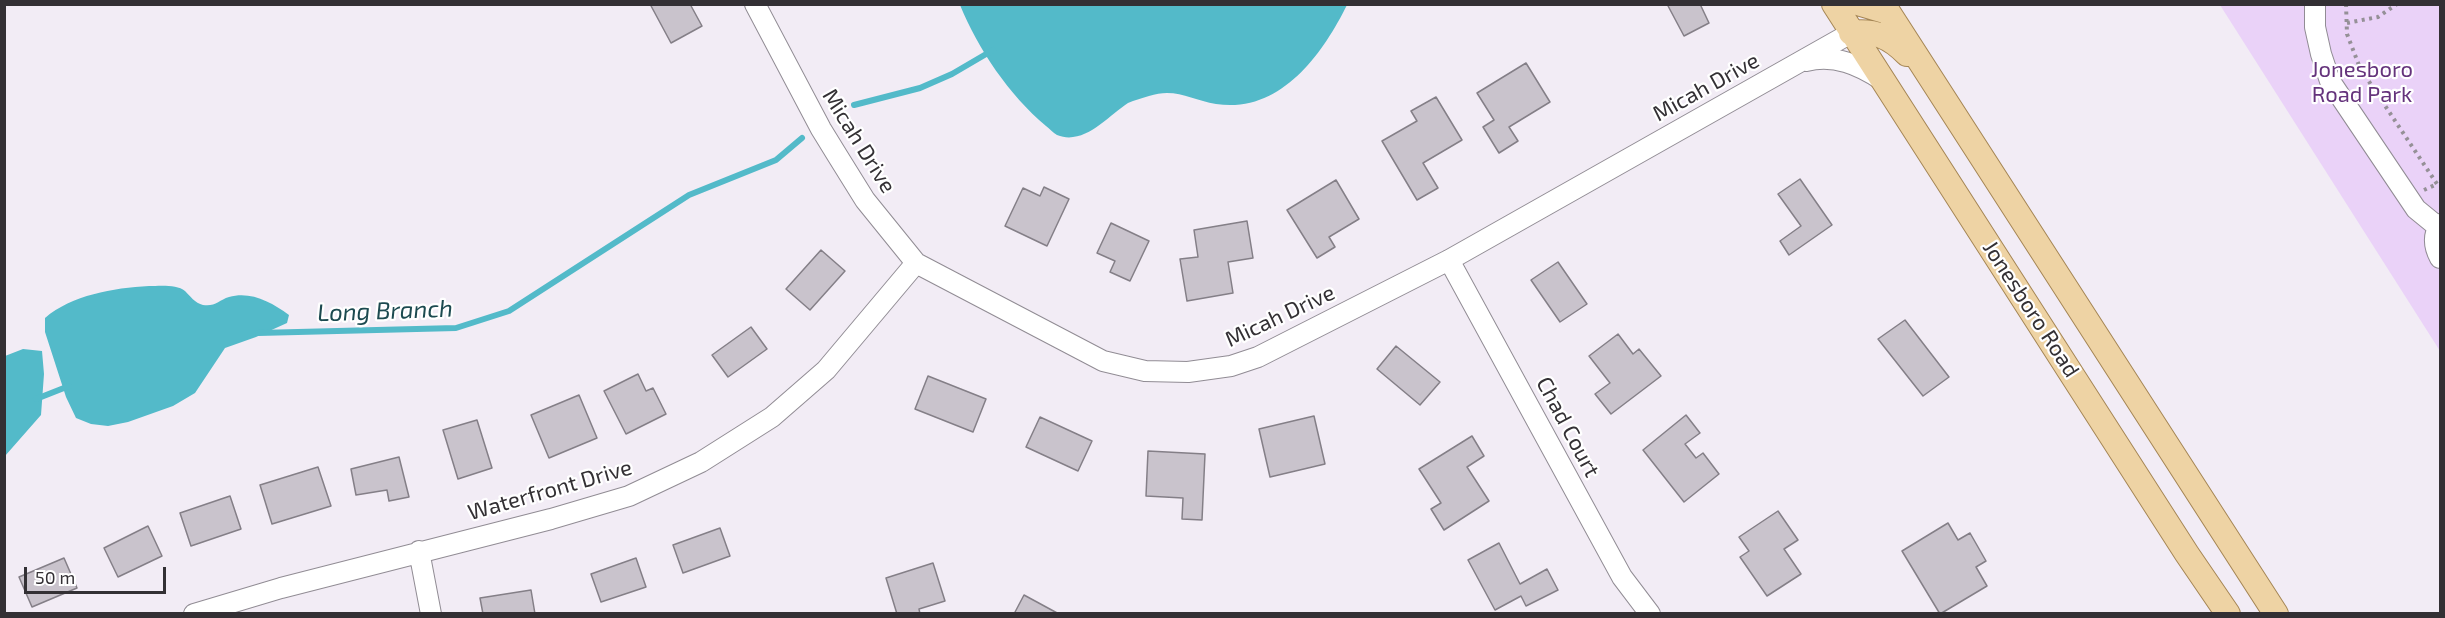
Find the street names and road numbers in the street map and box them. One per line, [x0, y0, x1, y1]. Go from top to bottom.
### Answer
street label: Micah Drive [1648, 47, 1764, 127]
street label: Micah Drive [817, 84, 901, 198]
street label: Jonesboro Road [1977, 236, 2085, 382]
street label: Micah Drive [1221, 279, 1339, 353]
street label: Chad Court [1531, 372, 1605, 482]
street label: Waterfront Drive [465, 454, 635, 526]

